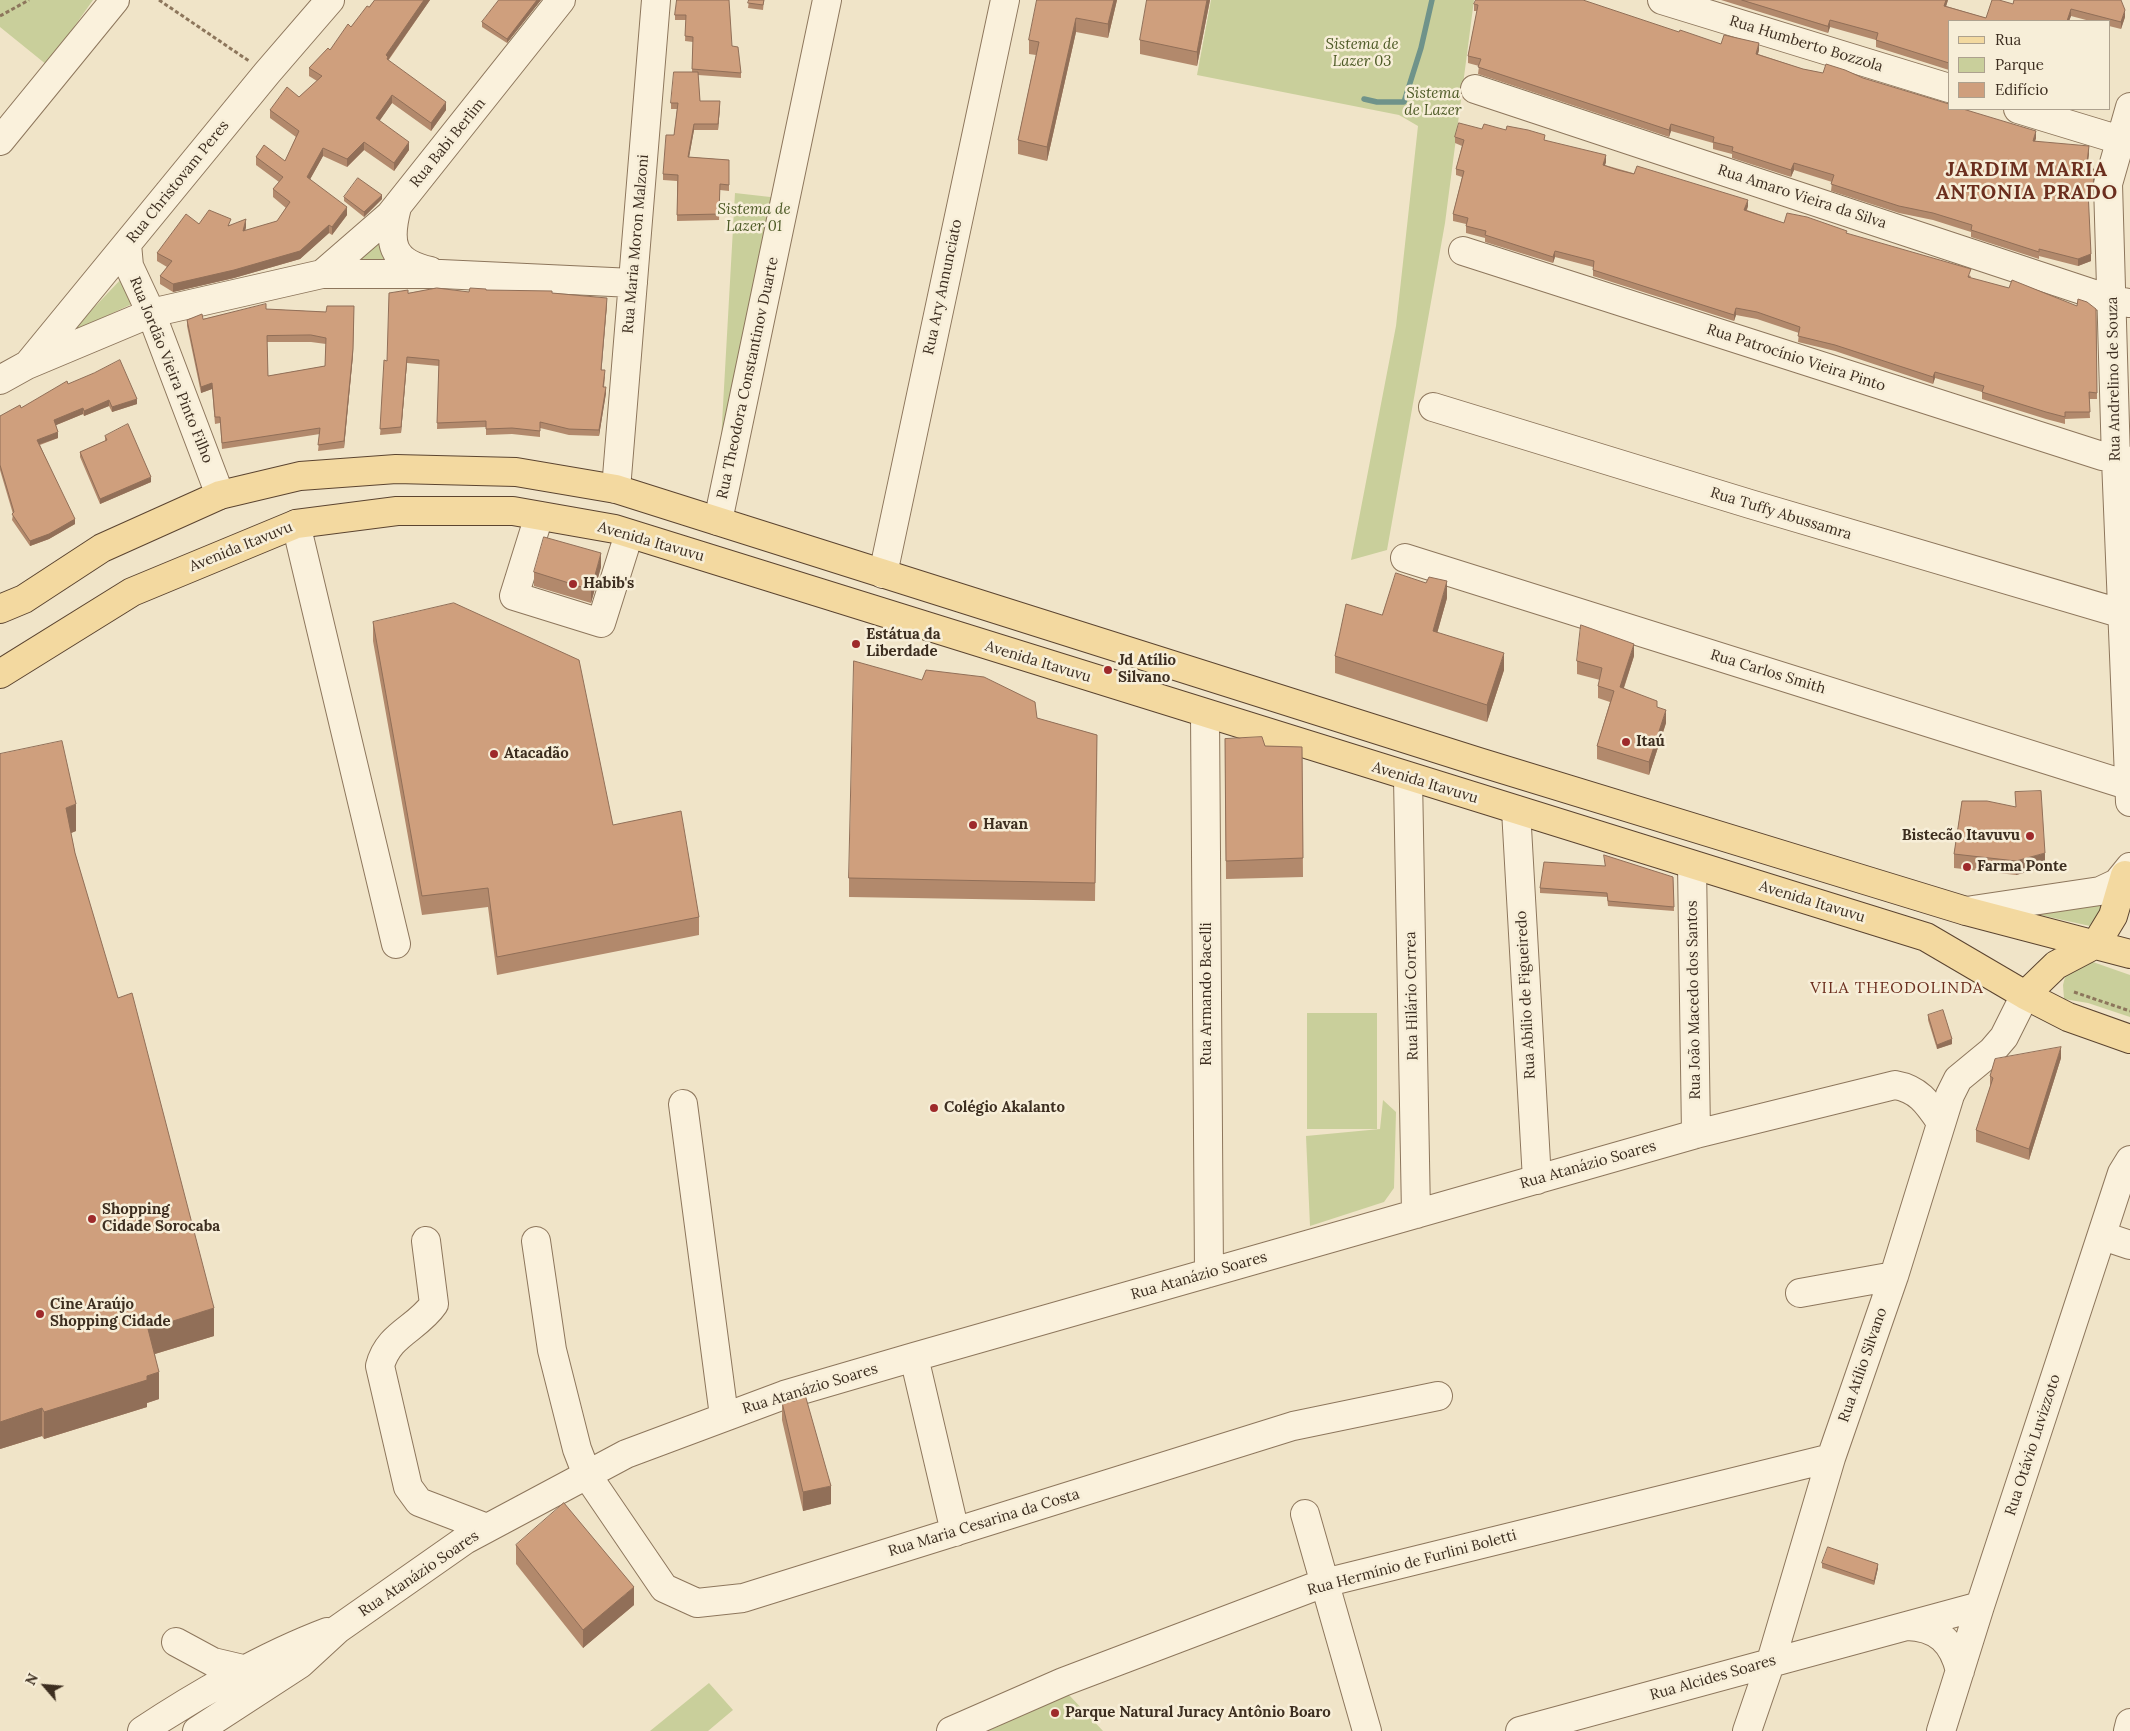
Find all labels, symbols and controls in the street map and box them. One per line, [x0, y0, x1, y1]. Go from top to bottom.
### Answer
street label: Rua Humberto Bozzola [1727, 12, 1885, 76]
legend [1948, 20, 2110, 110]
text: Rua [1995, 30, 2021, 49]
park label: Sistema de Lazer 03 [1325, 36, 1399, 71]
text: Parque [1995, 55, 2044, 74]
text: Edifício [1995, 80, 2048, 99]
park label: Sistema de Lazer [1404, 85, 1462, 120]
street label: Rua Babi Berlim [407, 95, 489, 191]
street label: Rua Christovam Peres [123, 117, 233, 247]
street label: Rua Maria Moron Malzoni [619, 154, 653, 334]
district label: JARDIM MARIA ANTONIA PRADO [1934, 158, 2120, 205]
street label: Rua Amaro Vieira da Silva [1715, 161, 1889, 233]
park label: Sistema de Lazer 01 [717, 201, 791, 236]
street label: Rua Ary Annunciato [920, 218, 966, 356]
street label: Rua Theodora Constantinov Duarte [714, 255, 782, 501]
street label: Rua Jordão Vieira Pinto Filho [125, 274, 217, 466]
street label: Rua Andrelino de Souza [2104, 296, 2124, 462]
street label: Rua Patrocínio Vieira Pinto [1704, 321, 1888, 395]
street label: Rua Tuffy Abussamra [1708, 484, 1854, 544]
street label: Avenida Itavuvu [187, 518, 295, 576]
street label: Avenida Itavuvu [596, 518, 706, 566]
place label: Habib's [583, 575, 634, 593]
marker: Habib's [567, 578, 579, 590]
place label: Estátua da Liberdade [866, 626, 941, 661]
street label: Avenida Itavuvu [983, 637, 1093, 687]
marker: Estátua da Liberdade [850, 638, 862, 650]
street label: Rua Carlos Smith [1708, 646, 1828, 698]
place label: Jd Atílio Silvano [1118, 652, 1176, 687]
marker: Jd Atílio Silvano [1102, 664, 1114, 676]
place label: Itaú [1636, 733, 1665, 751]
marker: Itaú [1620, 736, 1632, 748]
place label: Atacadão [504, 745, 569, 763]
marker: Atacadão [488, 748, 500, 760]
street label: Avenida Itavuvu [1370, 758, 1480, 808]
place label: Havan [983, 816, 1028, 834]
marker: Havan [967, 819, 979, 831]
place label: Bistecão Itavuvu [1902, 827, 2020, 845]
marker: Bistecão Itavuvu [2024, 830, 2036, 842]
place label: Farma Ponte [1977, 858, 2067, 876]
marker: Farma Ponte [1961, 861, 1973, 873]
street label: Avenida Itavuvu [1757, 877, 1867, 927]
street label: Rua João Macedo dos Santos [1683, 900, 1705, 1100]
street label: Rua Abílio de Figueiredo [1513, 910, 1539, 1080]
street label: Rua Armando Bacelli [1198, 922, 1216, 1066]
street label: Rua Hilário Correa [1402, 931, 1422, 1061]
district label: VILA THEODOLINDA [1808, 978, 1986, 998]
place label: Colégio Akalanto [944, 1099, 1065, 1117]
marker: Colégio Akalanto [928, 1102, 940, 1114]
street label: Rua Atanázio Soares [1518, 1137, 1658, 1193]
place label: Shopping Cidade Sorocaba [102, 1201, 220, 1236]
marker: Shopping Cidade Sorocaba [86, 1213, 98, 1225]
street label: Rua Atanázio Soares [1129, 1248, 1269, 1304]
place label: Cine Araújo Shopping Cidade [50, 1296, 171, 1331]
street label: Rua Atílio Silvano [1835, 1305, 1891, 1425]
marker: Cine Araújo Shopping Cidade [34, 1308, 46, 1320]
street label: Rua Atanázio Soares [740, 1360, 880, 1418]
street label: Rua Otávio Luvizzoto [2002, 1372, 2064, 1518]
street label: Rua Maria Cesarina da Costa [886, 1485, 1082, 1561]
street label: Rua Hermínio de Furlini Boletti [1305, 1526, 1519, 1600]
street label: Rua Atanázio Soares [356, 1527, 482, 1621]
street label: Rua Alcides Soares [1648, 1651, 1778, 1705]
north arrow [20, 1661, 70, 1711]
text: N [21, 1670, 42, 1688]
place label: Parque Natural Juracy Antônio Boaro [1065, 1704, 1331, 1722]
marker: Parque Natural Juracy Antônio Boaro [1049, 1707, 1061, 1719]

